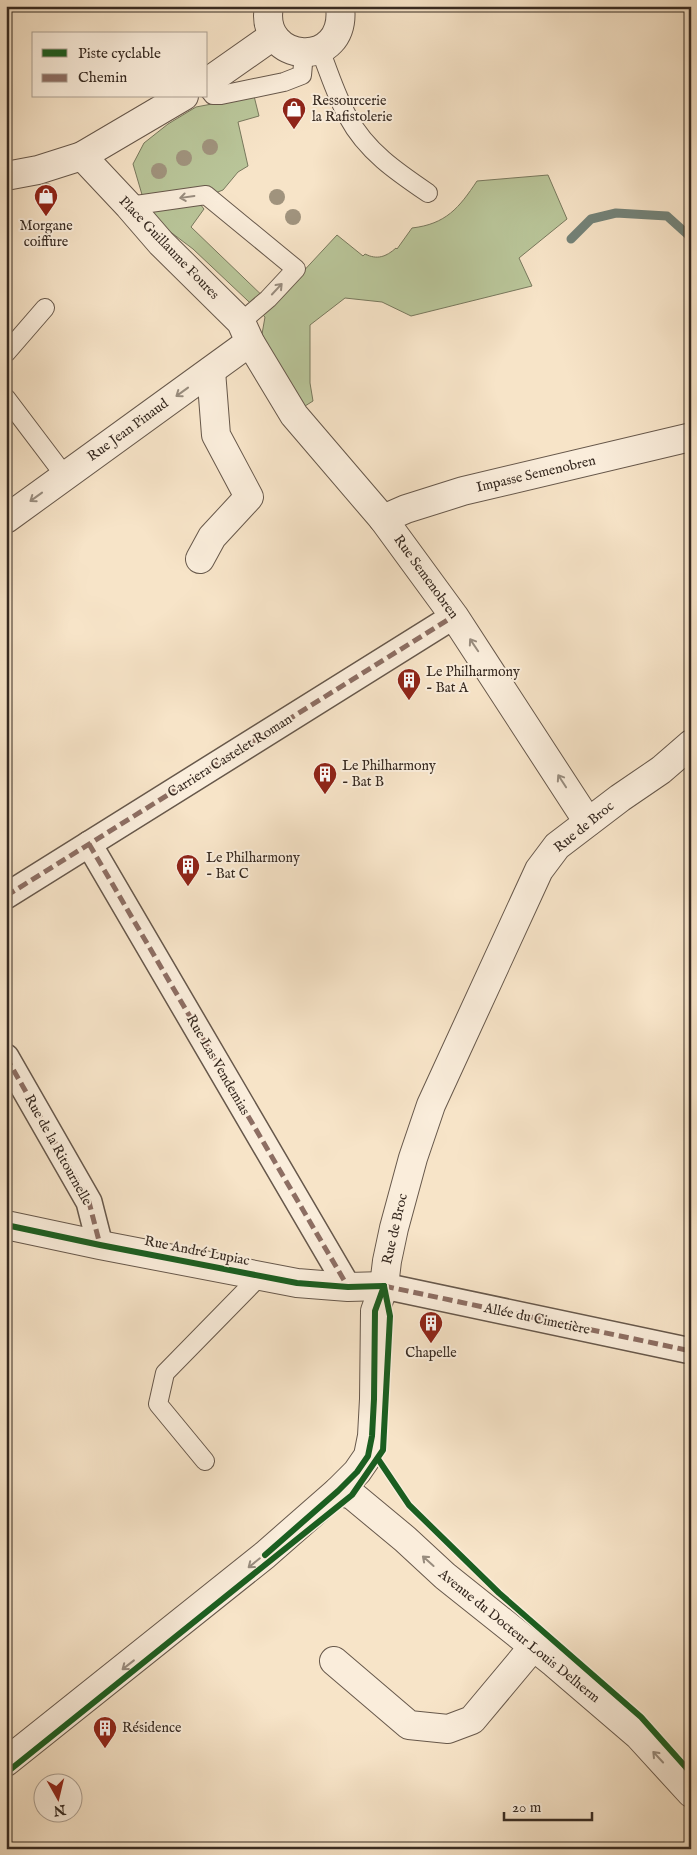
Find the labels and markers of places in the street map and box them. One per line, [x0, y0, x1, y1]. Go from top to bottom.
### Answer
place label: Ressourcerie la Rafistolerie [312, 92, 393, 126]
shop icon: Ressourcerie la Rafistolerie [281, 96, 307, 130]
shop icon: Morgane coiffure [33, 183, 59, 217]
place label: Morgane coiffure [19, 217, 73, 251]
place label: Le Philharmony - Bat A [426, 663, 520, 697]
building icon: Le Philharmony - Bat A [396, 667, 422, 701]
place label: Le Philharmony - Bat B [342, 757, 436, 791]
building icon: Le Philharmony - Bat B [312, 761, 338, 795]
place label: Le Philharmony - Bat C [206, 849, 300, 883]
building icon: Le Philharmony - Bat C [175, 853, 201, 887]
building icon: Chapelle [418, 1310, 444, 1344]
place label: Chapelle [405, 1344, 457, 1362]
building icon: Résidence [92, 1715, 118, 1749]
place label: Résidence [122, 1719, 182, 1737]

